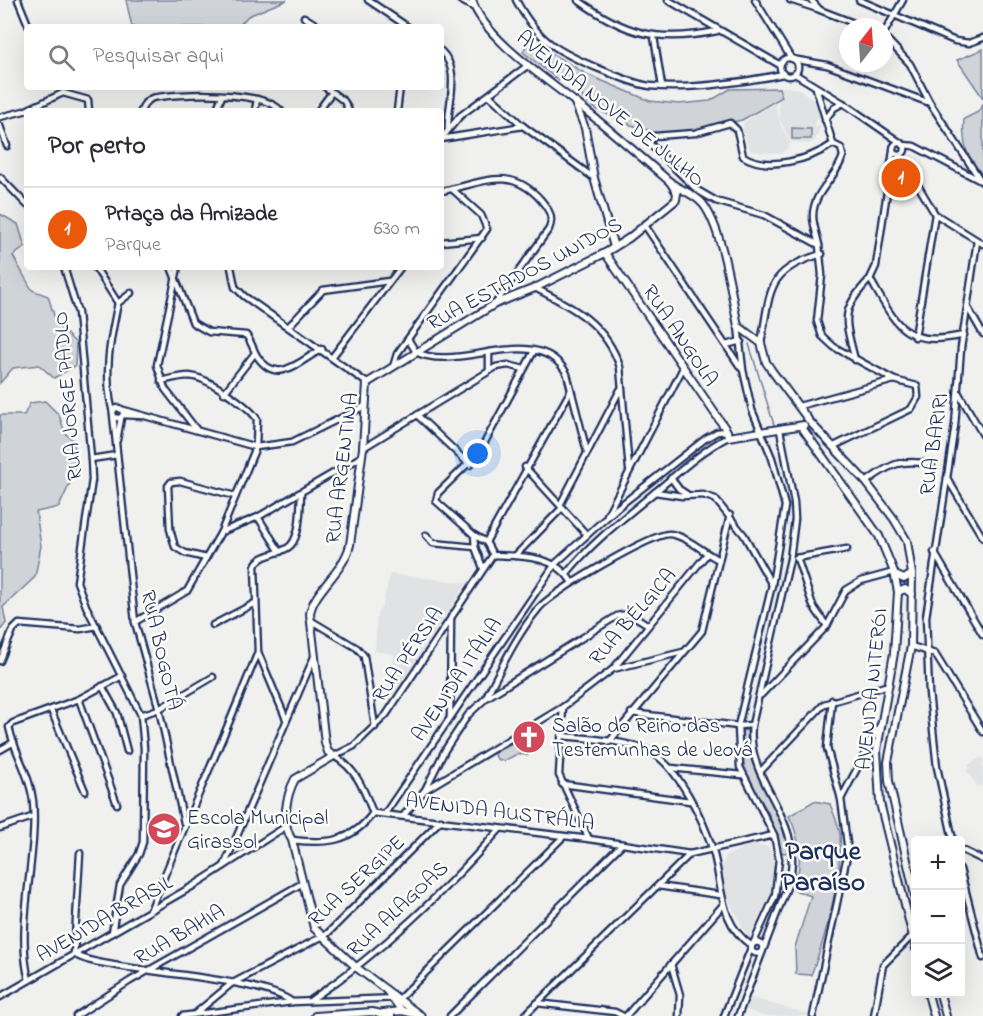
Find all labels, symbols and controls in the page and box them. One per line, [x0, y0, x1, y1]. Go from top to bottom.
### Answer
north arrow [839, 18, 893, 72]
search box [24, 24, 444, 90]
street label: AVENIDA NOVE DE JULHO [509, 24, 710, 195]
icon: search [45, 41, 78, 74]
text: Pesquisar aqui [93, 41, 224, 73]
text: Por perto [48, 128, 146, 166]
pin: 1 [882, 156, 920, 201]
text: Prtaça da Amizade [105, 199, 277, 231]
street label: RUA ESTADOS UNIDOS [422, 211, 628, 339]
text: 1 [64, 215, 71, 244]
text: 630 m [374, 215, 420, 244]
text: Parque [105, 231, 161, 260]
street label: RUA ANGOLA [634, 279, 725, 393]
street label: RUA JORGE PADLO [47, 310, 91, 482]
street label: RUA ARGENTINA [319, 391, 367, 545]
street label: RUA BARIRI [913, 391, 957, 497]
your location [463, 439, 492, 468]
street label: RUA BÉLGICA [583, 562, 684, 673]
street label: RUA BOGOTÁ [132, 587, 189, 713]
street label: RUA PÉRSIA [366, 601, 452, 709]
street label: AVENIDA NITERÓI [850, 607, 896, 772]
street label: AVENIDA ITÁLIA [404, 612, 510, 748]
place label: Salão do Reino das Testemunhas de Jeová [552, 712, 753, 766]
church icon: Salão do Reino das Testemunhas de Jeová [511, 719, 547, 755]
street label: AVENIDA AUSTRÁLIA [404, 786, 596, 839]
place label: Escola Municipal Girassol [187, 804, 328, 858]
school or university icon: Escola Municipal Girassol [146, 811, 182, 847]
street label: RUA SERGIPE [302, 829, 413, 934]
district label: Parque Paraíso [781, 833, 865, 903]
map controls [911, 836, 965, 998]
button: + [911, 836, 965, 890]
street label: RUA ALAGOAS [341, 854, 456, 965]
street label: AVENIDA BRASIL [31, 868, 179, 971]
button: − [911, 890, 965, 944]
street label: RUA BAHIA [129, 898, 231, 974]
button: layers [911, 944, 965, 998]

